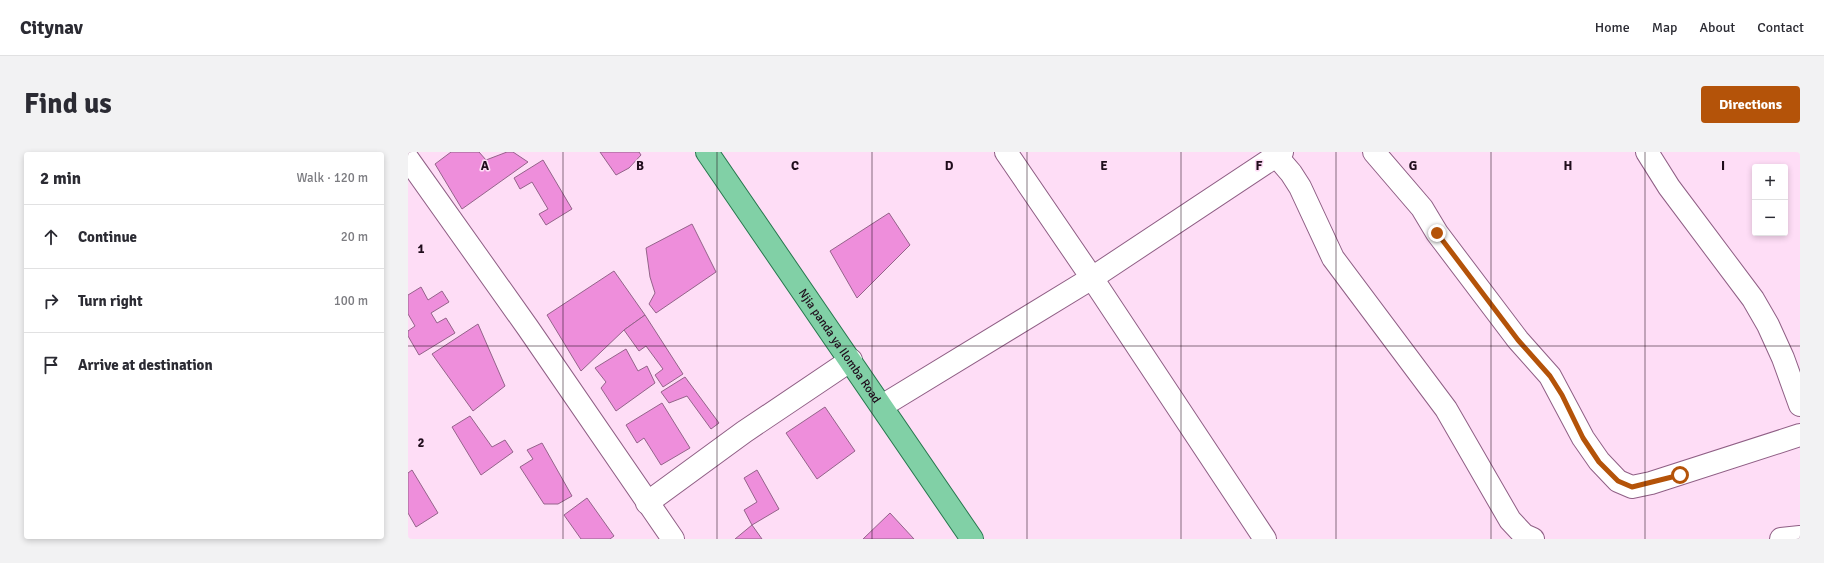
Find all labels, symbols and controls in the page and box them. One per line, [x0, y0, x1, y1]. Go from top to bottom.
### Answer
text: Citynav [20, 16, 83, 40]
text: Home [1595, 19, 1630, 36]
text: Map [1652, 19, 1677, 36]
text: About [1699, 19, 1735, 36]
text: Contact [1757, 19, 1804, 36]
button: Directions [1701, 86, 1800, 123]
text: Find us [24, 87, 112, 121]
text: A [481, 158, 490, 174]
text: B [636, 158, 644, 174]
text: C [791, 158, 799, 174]
text: D [945, 158, 954, 174]
text: E [1100, 158, 1108, 174]
text: F [1256, 158, 1263, 174]
text: G [1409, 158, 1417, 174]
text: H [1564, 158, 1572, 174]
text: I [1721, 158, 1725, 174]
map controls [1752, 164, 1788, 236]
button: + [1752, 164, 1788, 200]
text: 2 min [40, 168, 81, 189]
text: Walk · 120 m [297, 170, 368, 186]
button: − [1752, 200, 1788, 236]
route end [1428, 224, 1446, 242]
icon: ahead [40, 226, 62, 248]
text: Continue [78, 228, 137, 246]
text: 20 m [341, 229, 368, 245]
text: 1 [417, 241, 425, 257]
street label: Njia panda ya Ilomba Road [795, 286, 884, 406]
icon: right [40, 290, 62, 312]
text: Turn right [78, 292, 143, 310]
text: 100 m [334, 293, 368, 309]
icon: arrive [40, 354, 62, 376]
text: Arrive at destination [78, 356, 213, 374]
text: 2 [417, 435, 425, 451]
route start [1671, 466, 1689, 484]

